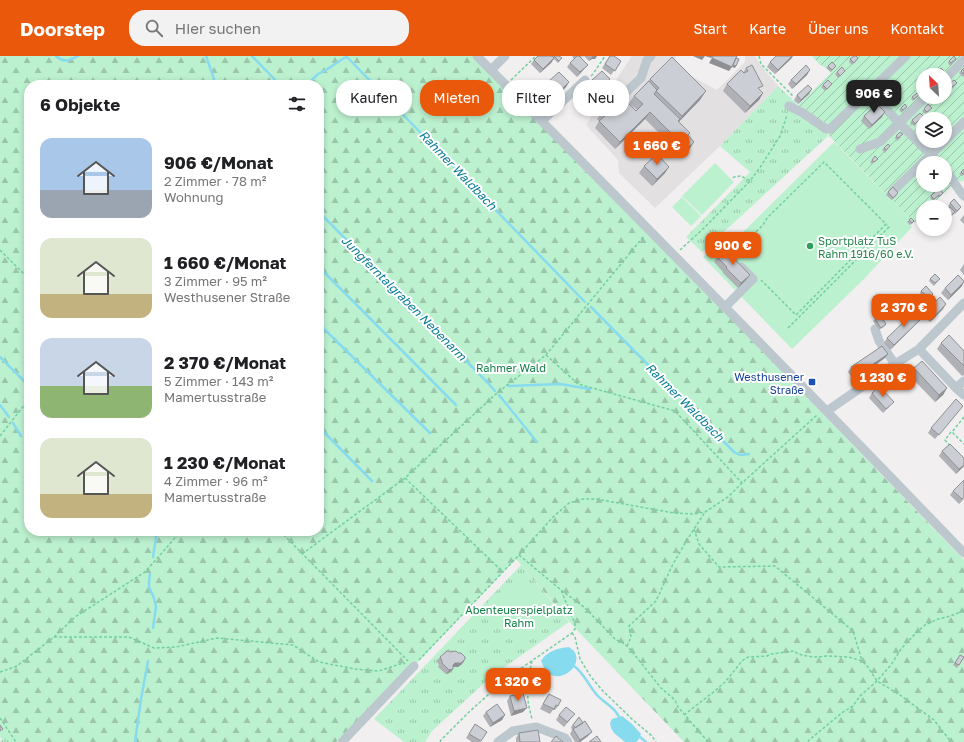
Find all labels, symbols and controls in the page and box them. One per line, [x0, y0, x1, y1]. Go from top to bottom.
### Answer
search box [129, 10, 409, 46]
text: Doorstep [20, 17, 105, 40]
icon: search [143, 17, 165, 39]
text: Hier suchen [175, 19, 261, 37]
text: Start [694, 20, 727, 37]
text: Karte [749, 20, 786, 37]
text: Über uns [808, 20, 868, 37]
text: Kontakt [890, 20, 944, 37]
north arrow [916, 68, 952, 104]
map controls [916, 68, 952, 236]
chip: Kaufen [336, 80, 412, 116]
chip: Mieten [420, 80, 494, 116]
chip: Filter [502, 80, 565, 116]
chip: Neu [573, 80, 629, 116]
pin: 906 € [846, 80, 902, 114]
text: 906 € [855, 85, 893, 101]
icon: filters [286, 93, 308, 115]
text: 6 Objekte [40, 94, 120, 115]
button: layers [916, 112, 952, 148]
water label: Rahmer Waldbach [416, 127, 500, 213]
pin: 1 660 € [620, 132, 694, 166]
text: 1 660 € [633, 137, 681, 153]
text: 906 €/Monat [164, 152, 273, 173]
icon: home [72, 154, 120, 202]
button: + [916, 156, 952, 192]
text: 2 Zimmer · 78 m² [164, 173, 266, 189]
text: Wohnung [164, 189, 224, 205]
button: − [916, 200, 952, 236]
water label: Jungferntalgraben Nebenarm [338, 232, 471, 365]
pin: 900 € [705, 232, 761, 266]
place label: Sportplatz TuS Rahm 1916/60 e.V. [818, 234, 914, 260]
text: 900 € [714, 237, 752, 253]
marker: Sportplatz TuS Rahm 1916/60 e.V. [805, 241, 815, 251]
text: 1 660 €/Monat [164, 252, 286, 273]
icon: home [72, 254, 120, 302]
text: 3 Zimmer · 95 m² [164, 273, 267, 289]
text: Westhusener Straße [164, 289, 290, 305]
pin: 2 370 € [867, 294, 941, 328]
text: 2 370 € [880, 299, 928, 315]
text: 2 370 €/Monat [164, 352, 286, 373]
icon: home [72, 354, 120, 402]
water label: Rahmer Waldbach [643, 360, 728, 445]
park label: Rahmer Wald [476, 361, 546, 374]
pin: 1 230 € [846, 364, 920, 398]
text: 1 230 € [860, 369, 906, 385]
place label: Westhusener Straße [734, 370, 805, 396]
text: 5 Zimmer · 143 m² [164, 373, 273, 389]
marker: Westhusener Straße [807, 377, 817, 387]
text: Mamertusstraße [164, 389, 266, 405]
text: 1 230 €/Monat [164, 452, 285, 473]
icon: home [72, 454, 120, 502]
text: 4 Zimmer · 96 m² [164, 473, 268, 489]
text: Mamertusstraße [164, 489, 266, 505]
park label: Abenteuerspielplatz Rahm [465, 603, 573, 629]
pin: 1 320 € [481, 668, 555, 702]
text: 1 320 € [495, 673, 541, 689]

